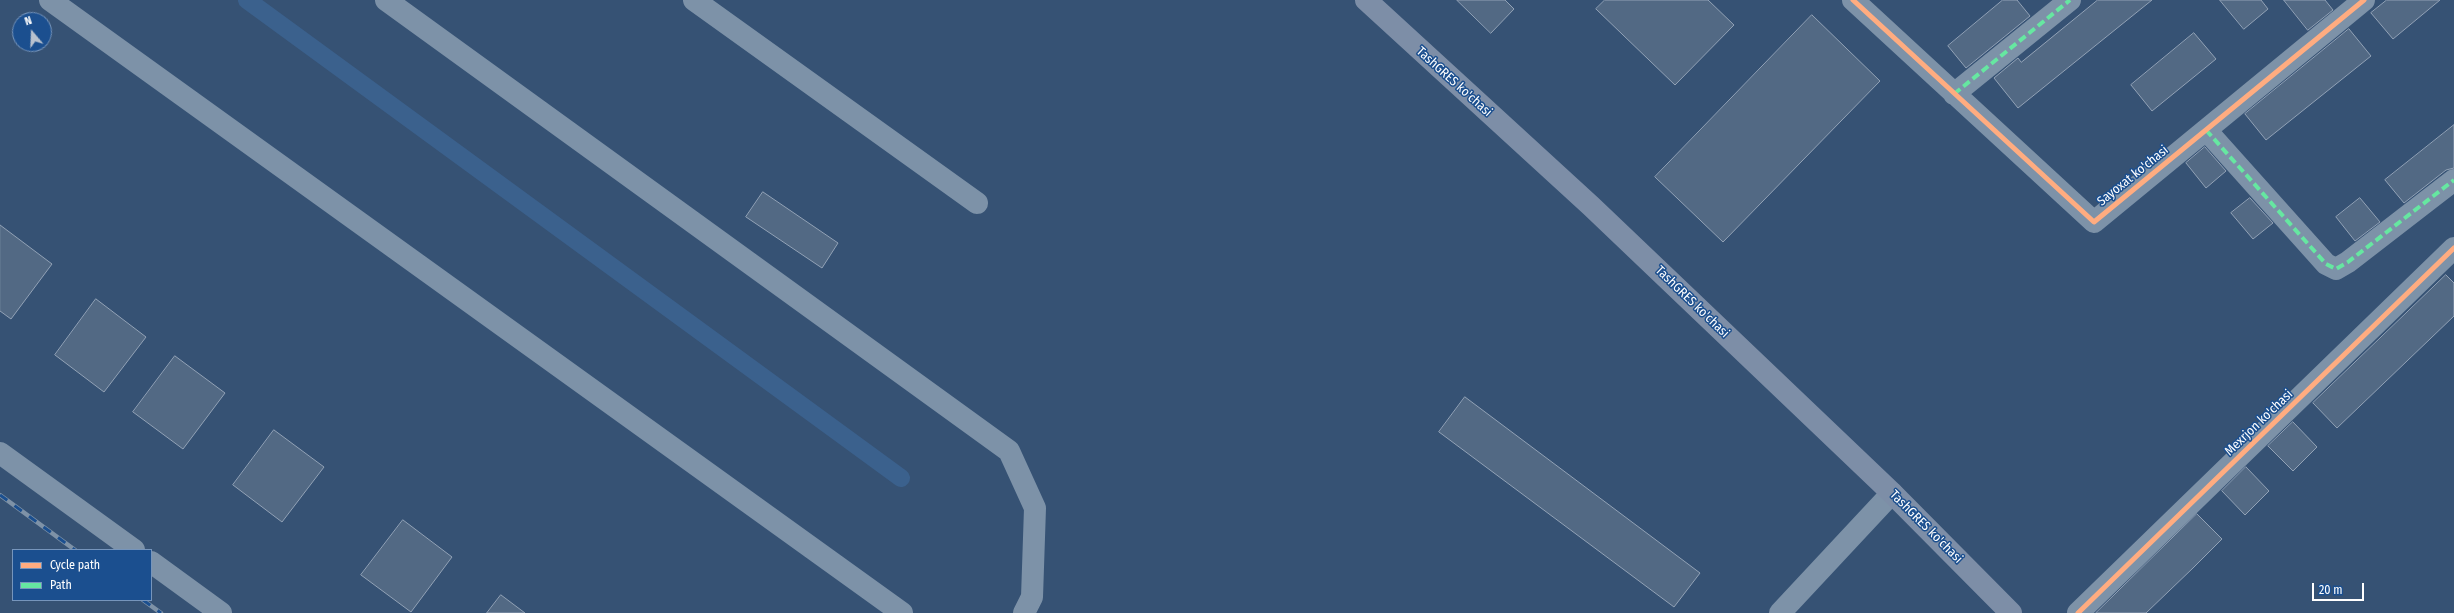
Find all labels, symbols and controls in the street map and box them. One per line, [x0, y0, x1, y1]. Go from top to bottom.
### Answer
north arrow [12, 12, 52, 52]
text: N [23, 14, 33, 28]
street label: TashGRES ko'chasi [1413, 44, 1495, 120]
street label: Sayoxat ko'chasi [2094, 143, 2172, 209]
street label: TashGRES ko'chasi [1652, 263, 1732, 341]
street label: Mexrjon ko'chasi [2222, 387, 2296, 459]
street label: TashGRES ko'chasi [1886, 487, 1966, 567]
legend [12, 549, 152, 601]
text: Cycle path [50, 558, 100, 572]
scale bar [2314, 575, 2366, 601]
text: Path [50, 578, 72, 592]
text: 20 m [2319, 583, 2343, 597]

